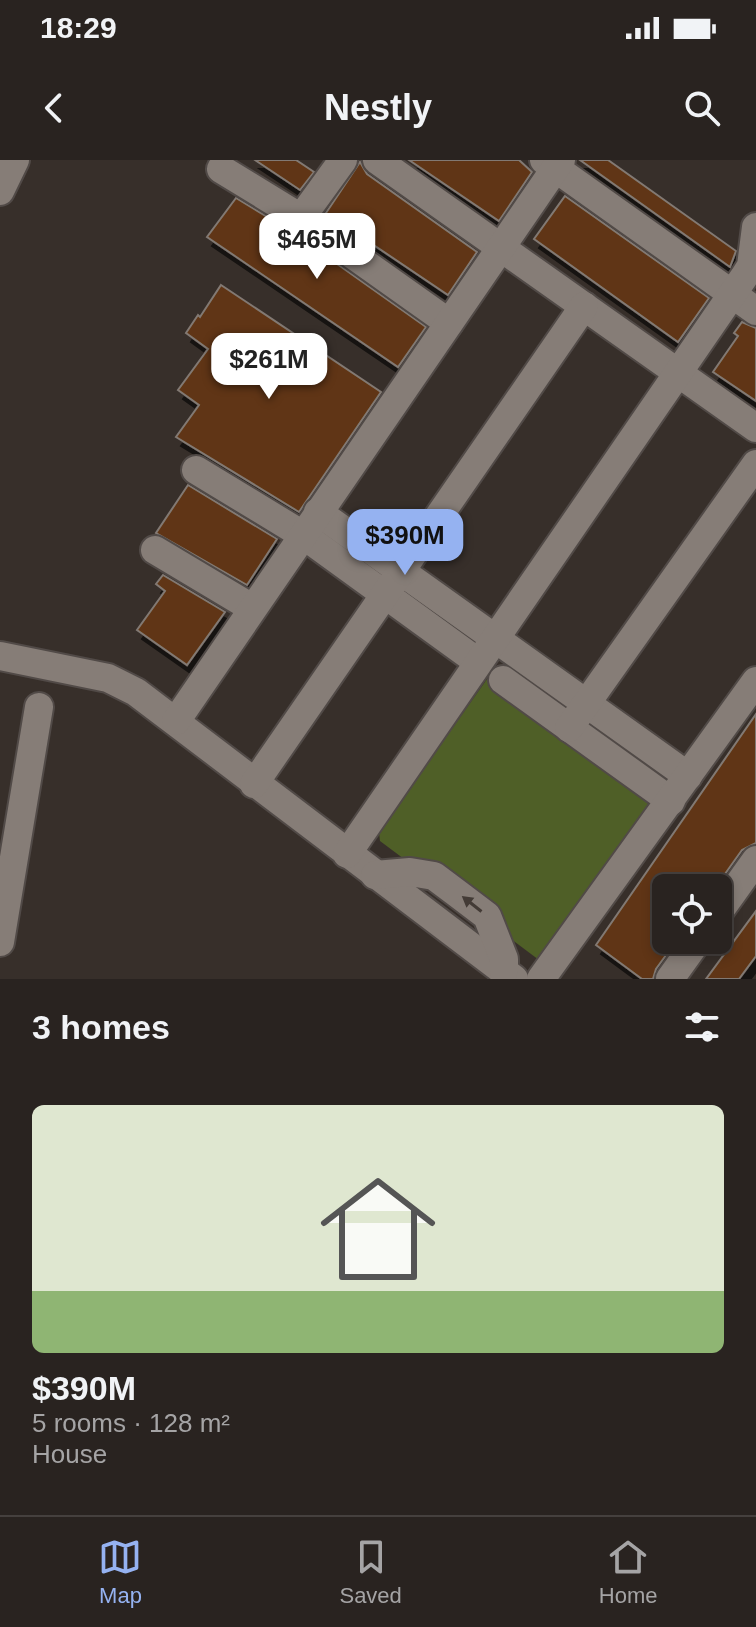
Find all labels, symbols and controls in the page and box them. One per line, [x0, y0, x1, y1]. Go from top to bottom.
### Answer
text: 18:29 [40, 11, 117, 44]
icon: back [32, 86, 76, 130]
icon: search [680, 86, 724, 130]
text: Nestly [324, 87, 432, 128]
pin: $465M [261, 213, 373, 281]
text: $465M [277, 224, 357, 254]
pin: $261M [213, 333, 325, 401]
text: $261M [229, 344, 309, 374]
pin: $390M [349, 509, 461, 577]
text: $390M [365, 520, 445, 550]
map controls [652, 874, 732, 954]
button: locate [652, 874, 732, 954]
one-way arrow [461, 897, 482, 913]
icon: filters [680, 1005, 724, 1049]
text: 3 homes [32, 1008, 170, 1046]
icon: home [306, 1157, 450, 1301]
text: $390M [32, 1369, 136, 1407]
text: 5 rooms · 128 m² [32, 1408, 230, 1438]
text: House [32, 1439, 107, 1469]
tab: Map [98, 1535, 142, 1609]
tab: Saved [339, 1535, 402, 1609]
tab: Home [599, 1535, 658, 1609]

